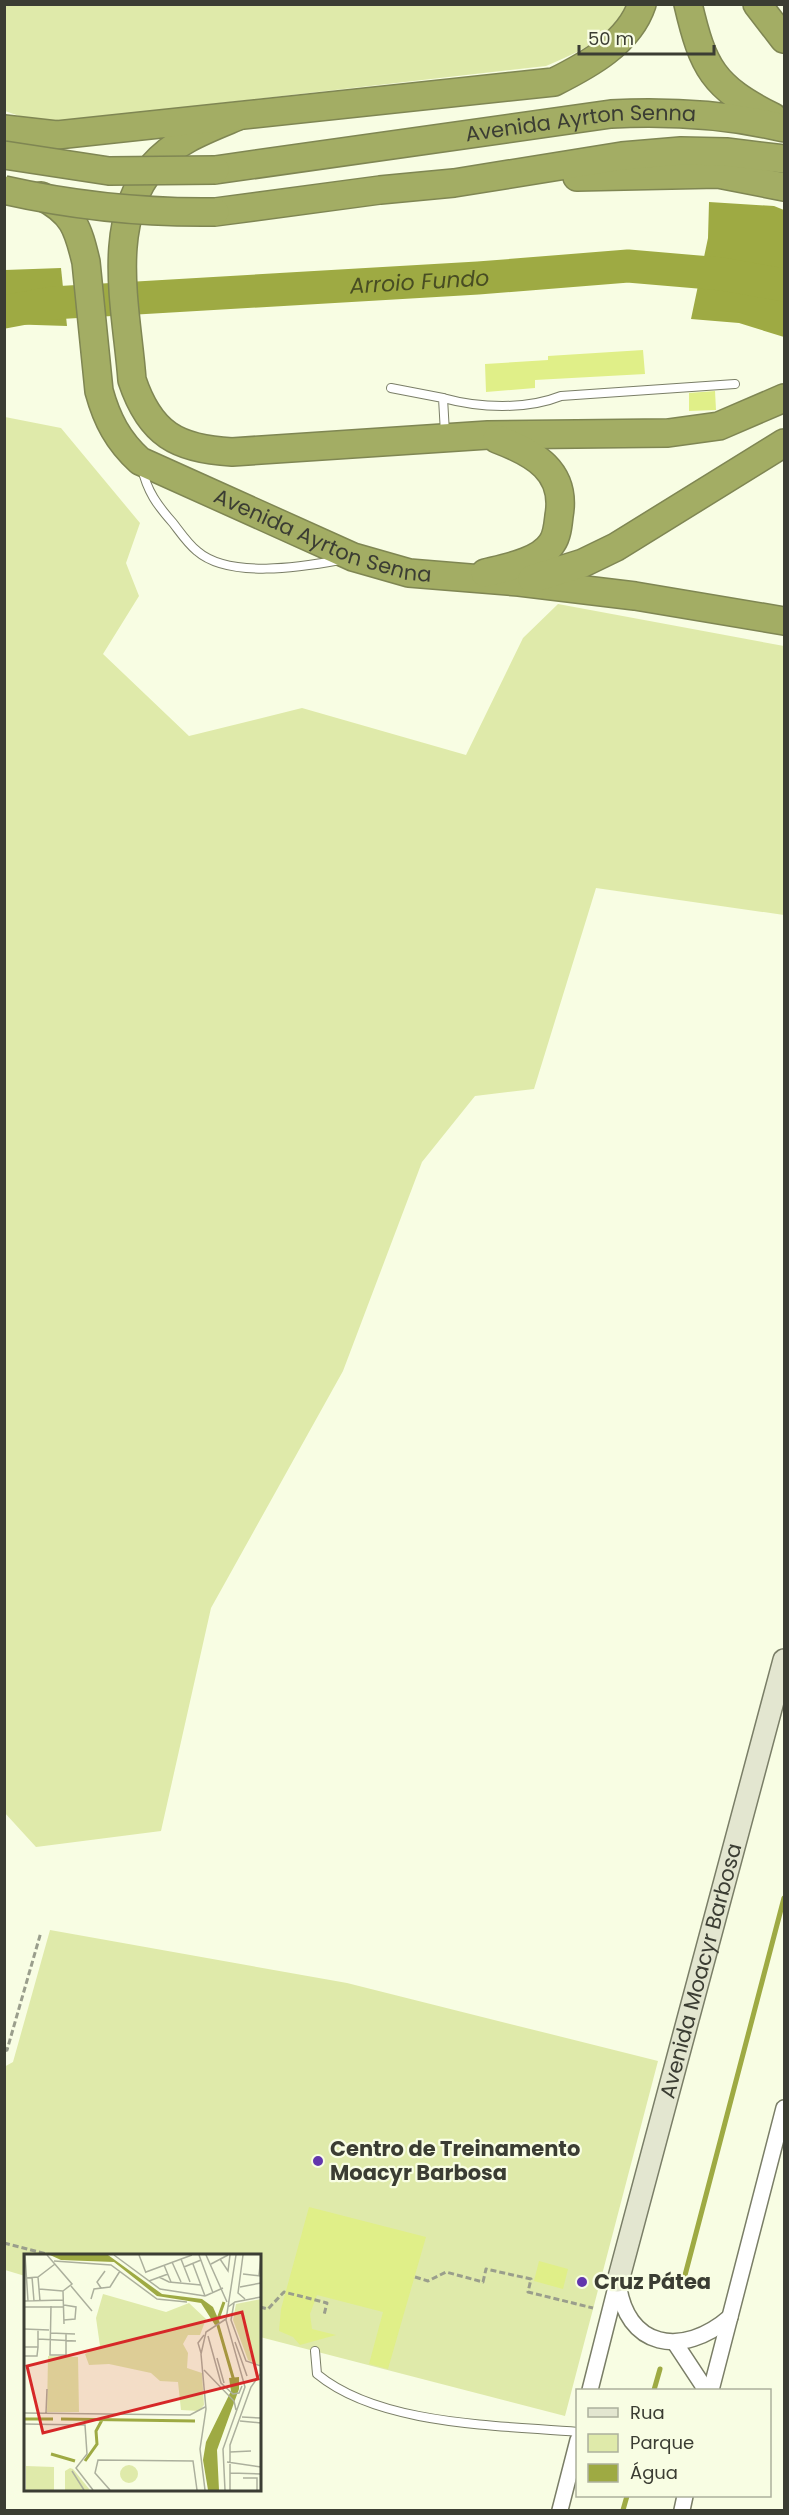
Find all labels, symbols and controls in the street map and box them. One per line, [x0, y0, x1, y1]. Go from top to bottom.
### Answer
scale bar [579, 18, 714, 56]
text: 50 m [588, 26, 634, 51]
street label: Avenida Ayrton Senna [463, 98, 697, 148]
water label: Arroio Fundo [348, 262, 491, 302]
street label: Avenida Ayrton Senna [209, 481, 433, 589]
street label: Avenida Moacyr Barbosa [652, 1840, 748, 2102]
place label: Centro de Treinamento Moacyr Barbosa [330, 2134, 580, 2187]
marker: Centro de Treinamento Moacyr Barbosa [311, 2154, 325, 2168]
inset map [24, 2254, 261, 2491]
place label: Cruz Pátea [594, 2267, 711, 2296]
marker: Cruz Pátea [575, 2275, 589, 2289]
legend [576, 2389, 771, 2497]
text: Rua [630, 2400, 665, 2425]
text: Parque [630, 2430, 694, 2455]
text: Água [630, 2460, 678, 2485]

